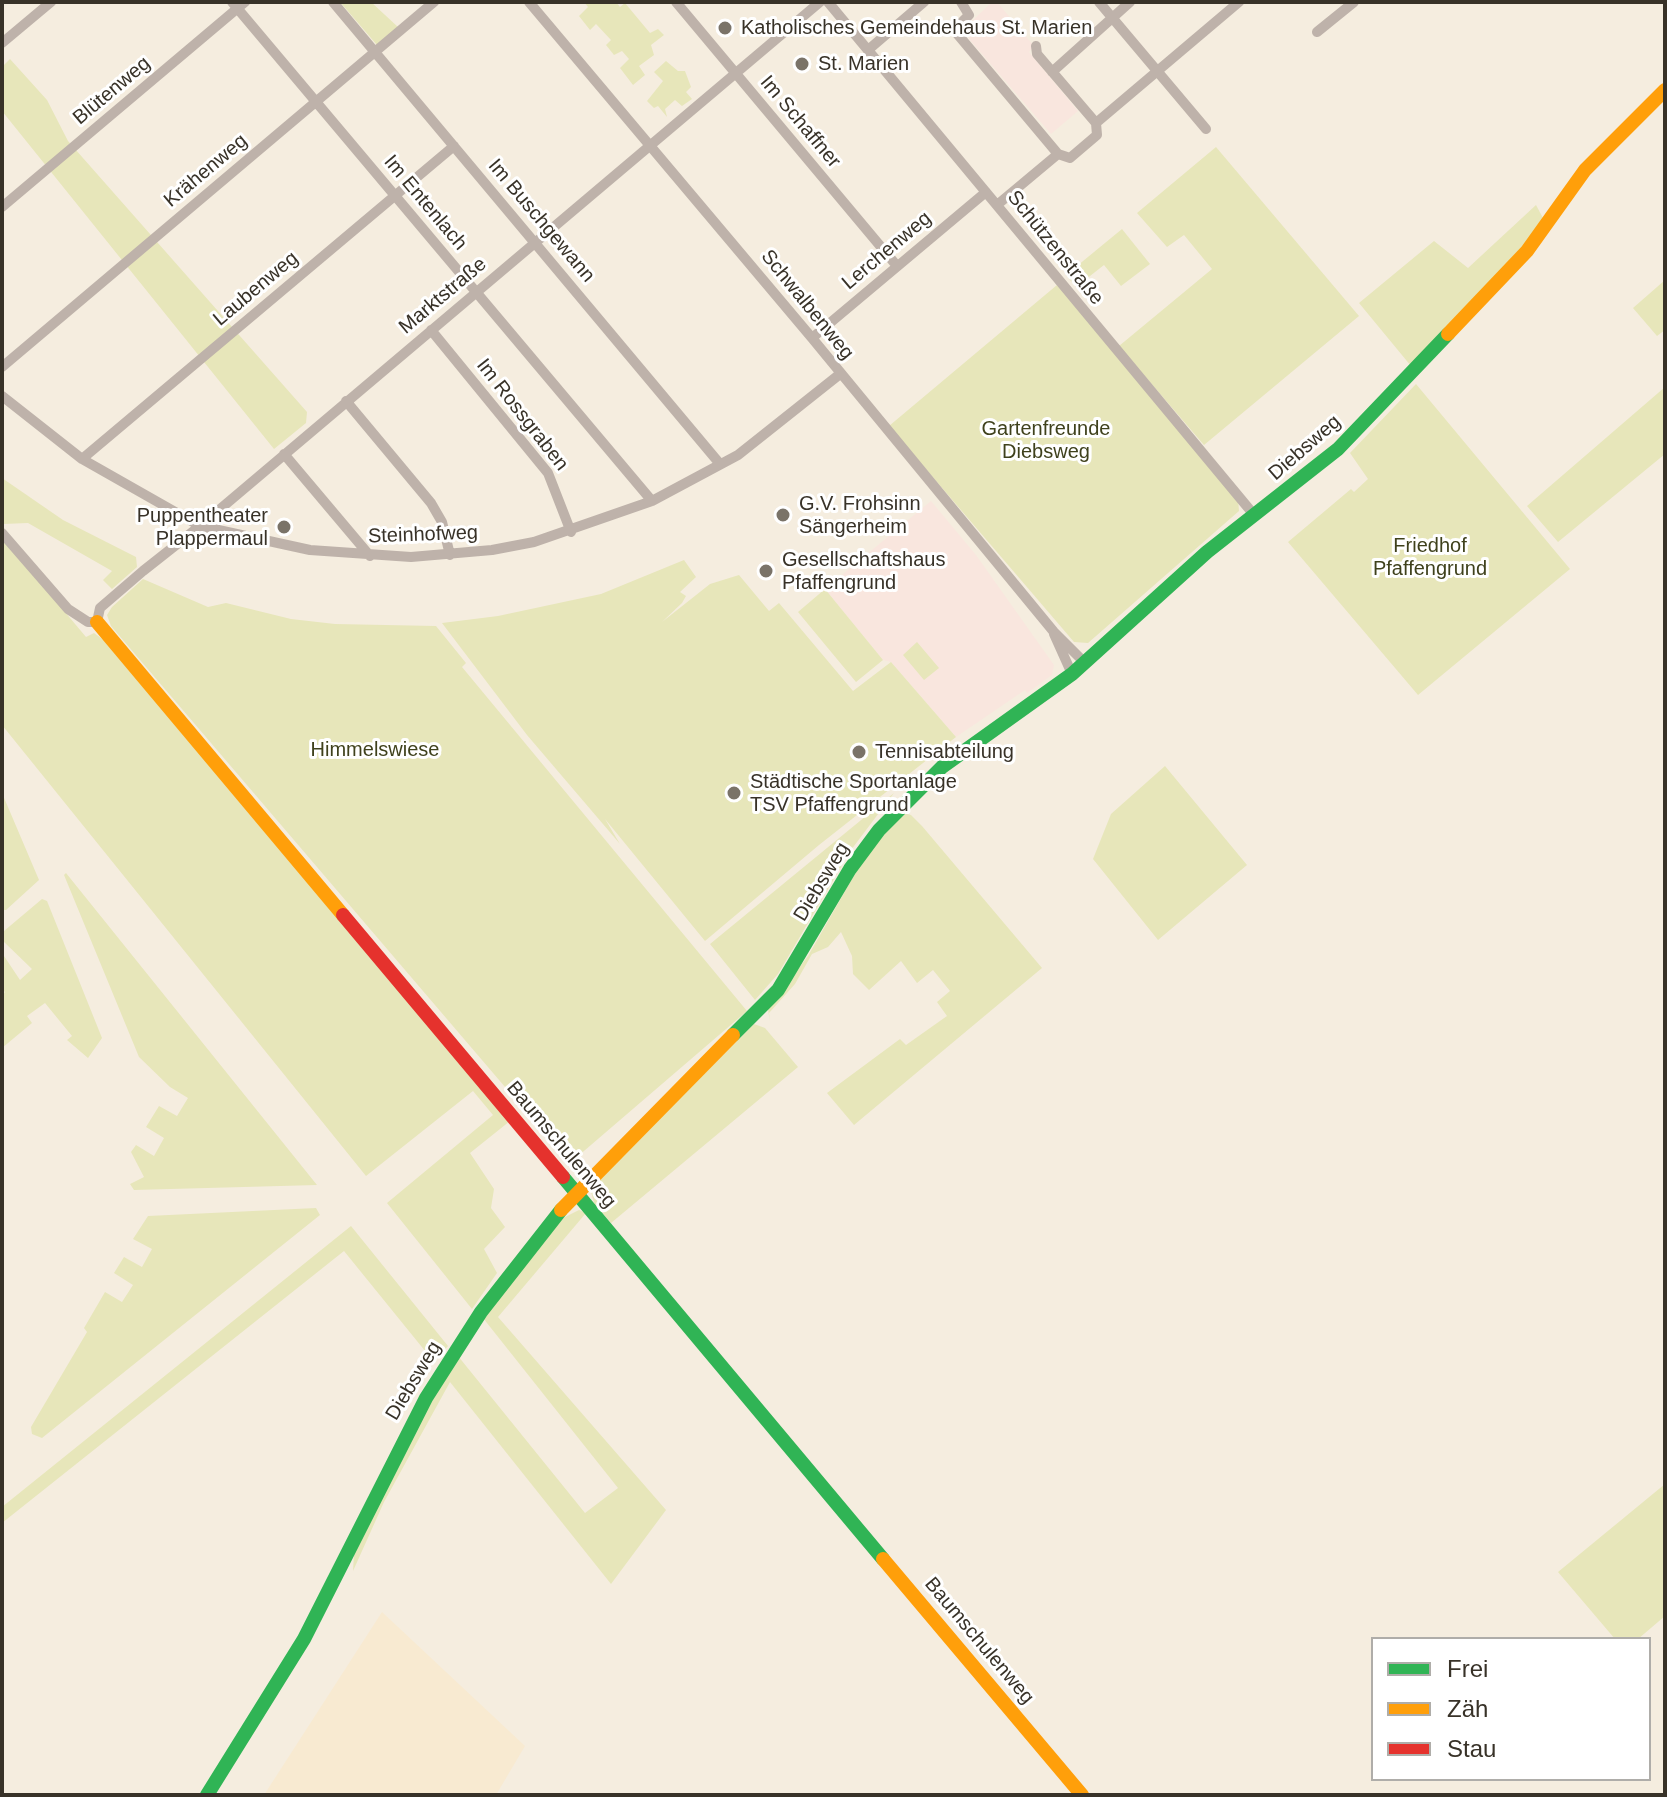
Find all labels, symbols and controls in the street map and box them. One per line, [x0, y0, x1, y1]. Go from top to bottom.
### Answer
place label: Katholisches Gemeindehaus St. Marien [741, 16, 1092, 40]
marker: Katholisches Gemeindehaus St. Marien [716, 19, 734, 37]
street label: Blütenweg [69, 52, 155, 130]
place label: St. Marien [818, 52, 909, 76]
marker: St. Marien [793, 55, 811, 73]
street label: Im Schaffner [754, 71, 846, 173]
street label: Krähenweg [160, 129, 252, 213]
street label: Im Entenlach [378, 151, 472, 255]
street label: Im Buschgewann [482, 155, 600, 287]
street label: Schützenstraße [1002, 186, 1108, 310]
street label: Lerchenweg [838, 207, 936, 295]
street label: Schwalbenweg [755, 245, 859, 365]
street label: Laubenweg [209, 247, 303, 331]
street label: Marktstraße [394, 253, 492, 339]
street label: Im Rossgraben [471, 354, 573, 476]
street label: Diebsweg [1264, 410, 1346, 486]
park label: Gartenfreunde Diebsweg [982, 417, 1110, 464]
place label: G.V. Frohsinn Sängerheim [799, 492, 921, 539]
place label: Puppentheater Plappermaul [137, 504, 268, 551]
marker: G.V. Frohsinn Sängerheim [774, 506, 792, 524]
marker: Puppentheater Plappermaul [275, 518, 293, 536]
street label: Steinhofweg [368, 521, 478, 549]
park label: Friedhof Pfaffengrund [1373, 534, 1487, 581]
place label: Gesellschaftshaus Pfaffengrund [782, 548, 945, 595]
marker: Gesellschaftshaus Pfaffengrund [757, 562, 775, 580]
park label: Himmelswiese [311, 738, 439, 762]
place label: Tennisabteilung [875, 740, 1014, 764]
marker: Tennisabteilung [850, 743, 868, 761]
place label: Städtische Sportanlage TSV Pfaffengrund [750, 770, 957, 817]
marker: Städtische Sportanlage TSV Pfaffengrund [725, 784, 743, 802]
street label: Diebsweg [789, 838, 855, 926]
street label: Baumschulenweg [501, 1077, 621, 1213]
street label: Diebsweg [381, 1337, 447, 1425]
street label: Baumschulenweg [919, 1573, 1039, 1709]
legend [1371, 1637, 1651, 1781]
text: Frei [1447, 1655, 1488, 1682]
text: Zäh [1447, 1695, 1488, 1722]
text: Stau [1447, 1735, 1496, 1762]

